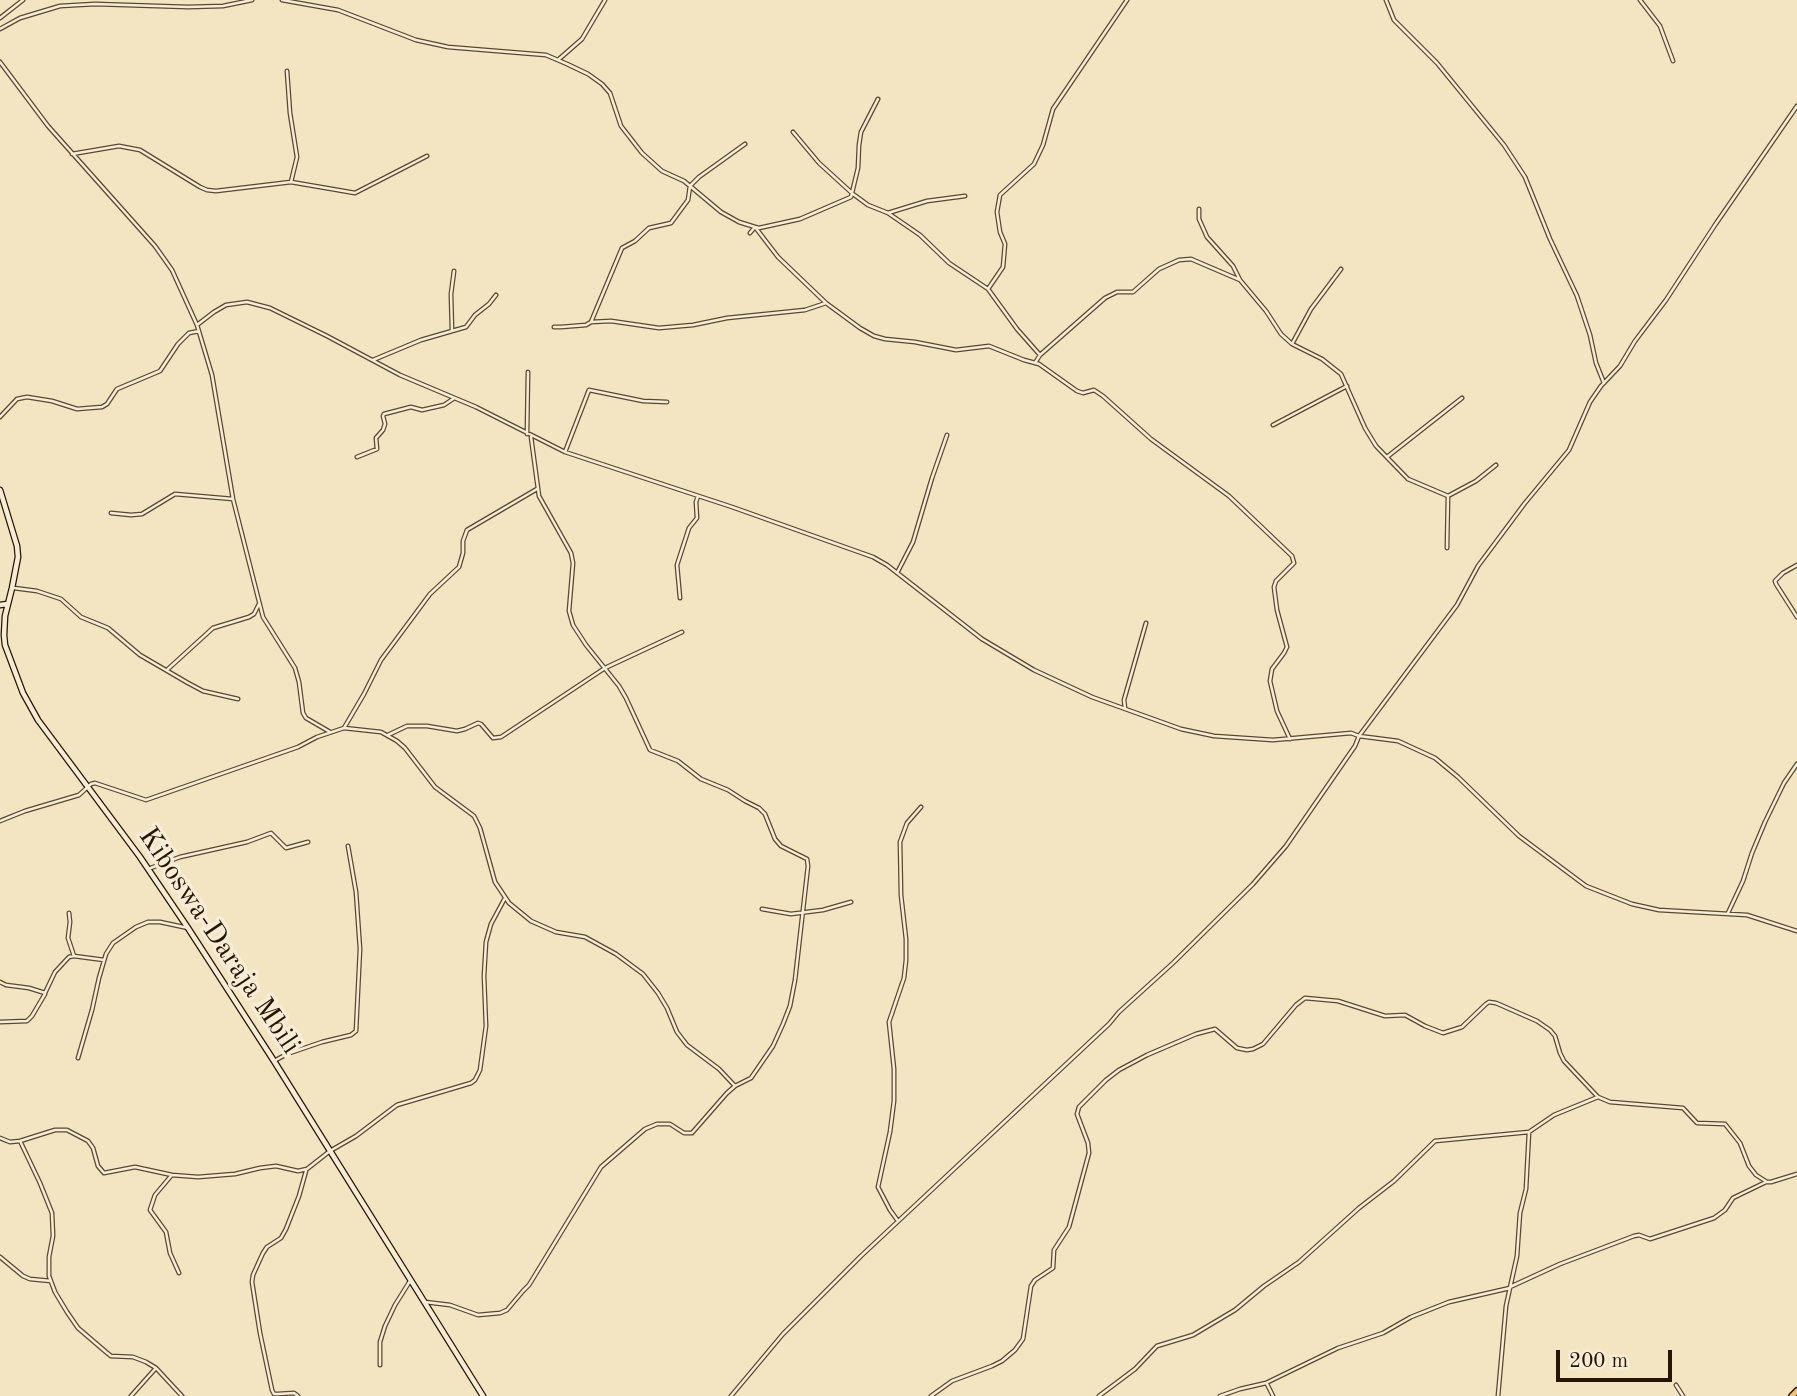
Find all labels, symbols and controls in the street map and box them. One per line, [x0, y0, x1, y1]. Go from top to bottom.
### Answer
street label: Kiboswa-Daraja Mbili [131, 821, 307, 1061]
scale bar [1559, 1336, 1674, 1380]
text: 200 m [1569, 1351, 1628, 1372]

